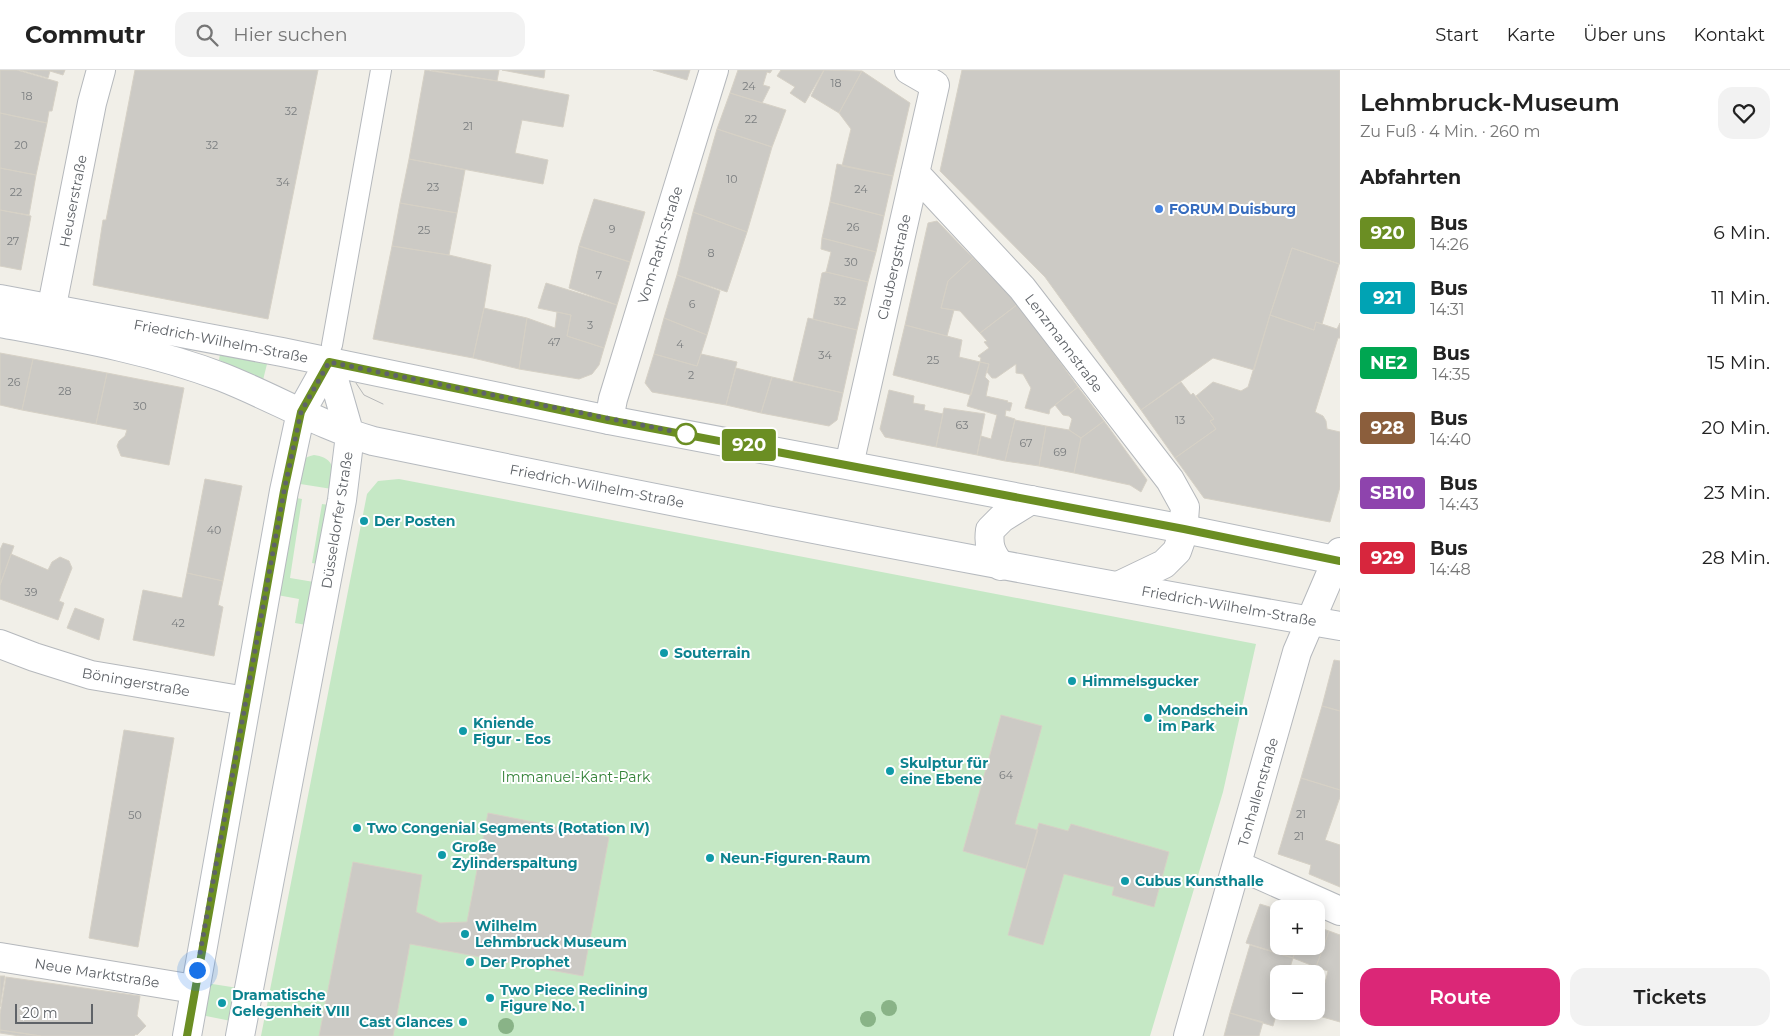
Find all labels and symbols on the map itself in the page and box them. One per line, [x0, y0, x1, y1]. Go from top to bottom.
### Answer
house number: 18 [831, 76, 842, 90]
house number: 24 [742, 79, 756, 93]
house number: 18 [22, 89, 33, 103]
house number: 32 [285, 104, 297, 118]
house number: 22 [745, 112, 757, 126]
house number: 21 [463, 119, 473, 133]
house number: 20 [14, 138, 28, 152]
house number: 32 [206, 138, 218, 152]
street label: Heuserstraße [55, 153, 91, 249]
house number: 10 [726, 172, 738, 186]
house number: 34 [276, 175, 290, 189]
house number: 23 [427, 180, 439, 194]
house number: 24 [854, 182, 868, 196]
street label: Vom-Rath-Straße [634, 184, 686, 306]
house number: 22 [10, 185, 22, 199]
place label: FORUM Duisburg [1169, 200, 1296, 218]
marker: FORUM Duisburg [1153, 203, 1165, 215]
street label: Claubergstraße [873, 212, 915, 322]
house number: 26 [847, 220, 860, 234]
house number: 9 [609, 222, 616, 236]
house number: 25 [418, 223, 430, 237]
house number: 27 [7, 234, 19, 248]
house number: 8 [707, 246, 715, 260]
house number: 30 [844, 255, 858, 269]
house number: 7 [596, 268, 602, 282]
street label: Lenzmannstraße [1021, 290, 1107, 396]
house number: 32 [834, 294, 846, 308]
house number: 6 [689, 297, 696, 311]
street label: Friedrich-Wilhelm-Straße [132, 315, 310, 367]
house number: 3 [587, 318, 593, 332]
house number: 47 [547, 335, 561, 349]
house number: 4 [676, 337, 684, 351]
house number: 34 [818, 348, 832, 362]
house number: 25 [927, 353, 939, 367]
house number: 2 [688, 368, 694, 382]
house number: 26 [8, 375, 21, 389]
house number: 28 [58, 384, 72, 398]
house number: 30 [133, 399, 147, 413]
house number: 13 [1175, 413, 1185, 427]
house number: 63 [956, 418, 968, 432]
unlabelled marker [675, 423, 697, 445]
line badge: 920 [720, 429, 778, 461]
house number: 67 [1019, 436, 1033, 450]
house number: 69 [1053, 445, 1067, 459]
street label: Düsseldorfer Straße [317, 450, 357, 590]
street label: Friedrich-Wilhelm-Straße [508, 460, 686, 512]
place label: Der Posten [374, 512, 455, 530]
marker: Der Posten [358, 515, 370, 527]
house number: 40 [207, 523, 221, 537]
street label: Friedrich-Wilhelm-Straße [1140, 582, 1318, 630]
house number: 39 [25, 585, 38, 599]
house number: 42 [171, 616, 185, 630]
place label: Souterrain [674, 644, 750, 662]
marker: Souterrain [658, 647, 670, 659]
street label: Böningerstraße [81, 664, 191, 700]
place label: Himmelsgucker [1082, 672, 1199, 690]
marker: Himmelsgucker [1066, 675, 1078, 687]
place label: Mondschein im Park [1158, 701, 1248, 735]
marker: Mondschein im Park [1142, 712, 1154, 724]
place label: Kniende Figur - Eos [473, 714, 551, 748]
marker: Kniende Figur - Eos [457, 725, 469, 737]
street label: Tonhallenstraße [1234, 736, 1282, 848]
place label: Skulptur für eine Ebene [900, 754, 988, 788]
marker: Skulptur für eine Ebene [884, 765, 896, 777]
park label: Immanuel-Kant-Park [502, 768, 651, 786]
house number: 64 [999, 768, 1014, 782]
house number: 21 [1296, 807, 1306, 821]
house number: 50 [128, 808, 142, 822]
place label: Two Congenial Segments (Rotation IV) [367, 819, 650, 837]
marker: Two Congenial Segments (Rotation IV) [351, 822, 363, 834]
house number: 21 [1294, 829, 1304, 843]
place label: Große Zylinderspaltung [452, 838, 578, 872]
marker: Große Zylinderspaltung [436, 849, 448, 861]
place label: Neun-Figuren-Raum [720, 849, 870, 867]
marker: Neun-Figuren-Raum [704, 852, 716, 864]
place label: Cubus Kunsthalle [1135, 872, 1264, 890]
marker: Cubus Kunsthalle [1119, 875, 1131, 887]
place label: Wilhelm Lehmbruck Museum [475, 917, 627, 951]
marker: Wilhelm Lehmbruck Museum [459, 928, 471, 940]
place label: Der Prophet [480, 953, 570, 971]
street label: Neue Marktstraße [33, 954, 161, 992]
marker: Der Prophet [464, 956, 476, 968]
your location [185, 958, 210, 983]
place label: Two Piece Reclining Figure No. 1 [500, 981, 648, 1015]
place label: Dramatische Gelegenheit VIII [232, 986, 350, 1020]
marker: Two Piece Reclining Figure No. 1 [484, 992, 496, 1004]
marker: Dramatische Gelegenheit VIII [216, 997, 228, 1009]
scale bar [15, 1001, 92, 1024]
place label: Cast Glances [359, 1013, 454, 1031]
marker: Cast Glances [457, 1016, 469, 1028]

